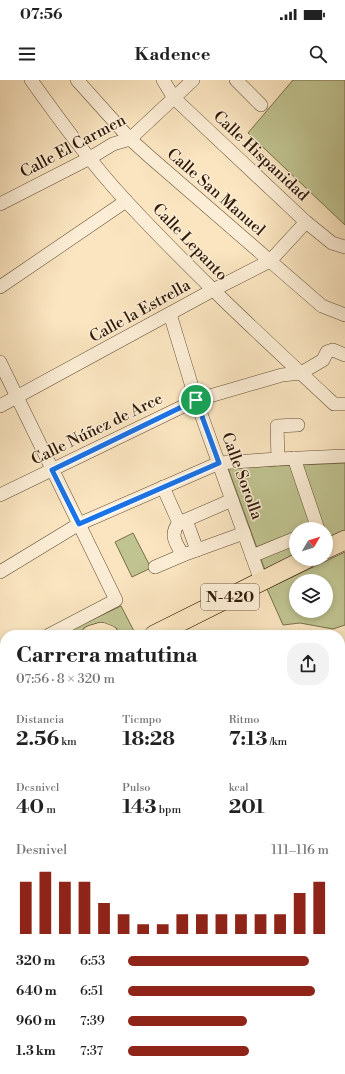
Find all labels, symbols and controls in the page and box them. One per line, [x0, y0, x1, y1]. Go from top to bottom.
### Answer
text: 07:56 [20, 5, 62, 24]
icon: menu [16, 43, 38, 65]
text: Kadence [135, 43, 210, 66]
icon: search [307, 43, 329, 65]
street label: Calle Hispanidad [209, 107, 313, 205]
street label: Calle El Carmen [17, 109, 130, 182]
street label: Calle San Manuel [163, 144, 269, 240]
street label: Calle Lepanto [148, 199, 232, 285]
street label: Calle la Estrella [86, 275, 195, 347]
pin [179, 383, 213, 417]
street label: Calle Núñez de Arce [28, 389, 166, 469]
icon: arrive [185, 389, 207, 411]
street label: Calle Sorolla [217, 430, 267, 523]
north arrow [289, 522, 333, 566]
map controls [289, 522, 333, 618]
button: layers [289, 574, 333, 618]
road number: N-420 [201, 584, 259, 610]
text: Carrera matutina [16, 642, 198, 669]
button: share [287, 643, 329, 685]
text: 07:56 · 8 × 320 m [16, 671, 115, 687]
text: Distancia [16, 713, 64, 727]
text: Tiempo [122, 713, 161, 727]
text: Ritmo [229, 713, 259, 727]
text: 2.56 [16, 727, 59, 752]
text: 18:28 [122, 727, 175, 752]
text: 7:13 [229, 727, 268, 752]
text: km [59, 735, 77, 749]
text: /km [268, 735, 287, 749]
text: Desnivel [16, 781, 59, 795]
text: Pulso [122, 781, 150, 795]
text: kcal [229, 781, 249, 795]
text: 40 [16, 795, 44, 820]
text: 143 [122, 795, 157, 820]
text: 201 [229, 795, 265, 820]
text: m [44, 803, 56, 817]
text: bpm [157, 803, 181, 817]
text: Desnivel [16, 842, 67, 858]
text: 111–116 m [271, 842, 329, 858]
text: 320 m [16, 953, 55, 969]
text: 6:53 [80, 953, 105, 969]
text: 640 m [16, 983, 57, 999]
text: 6:51 [80, 983, 104, 999]
text: 960 m [16, 1013, 56, 1029]
text: 7:39 [80, 1013, 105, 1029]
text: 1.3 km [16, 1043, 56, 1059]
text: 7:37 [80, 1043, 103, 1059]

